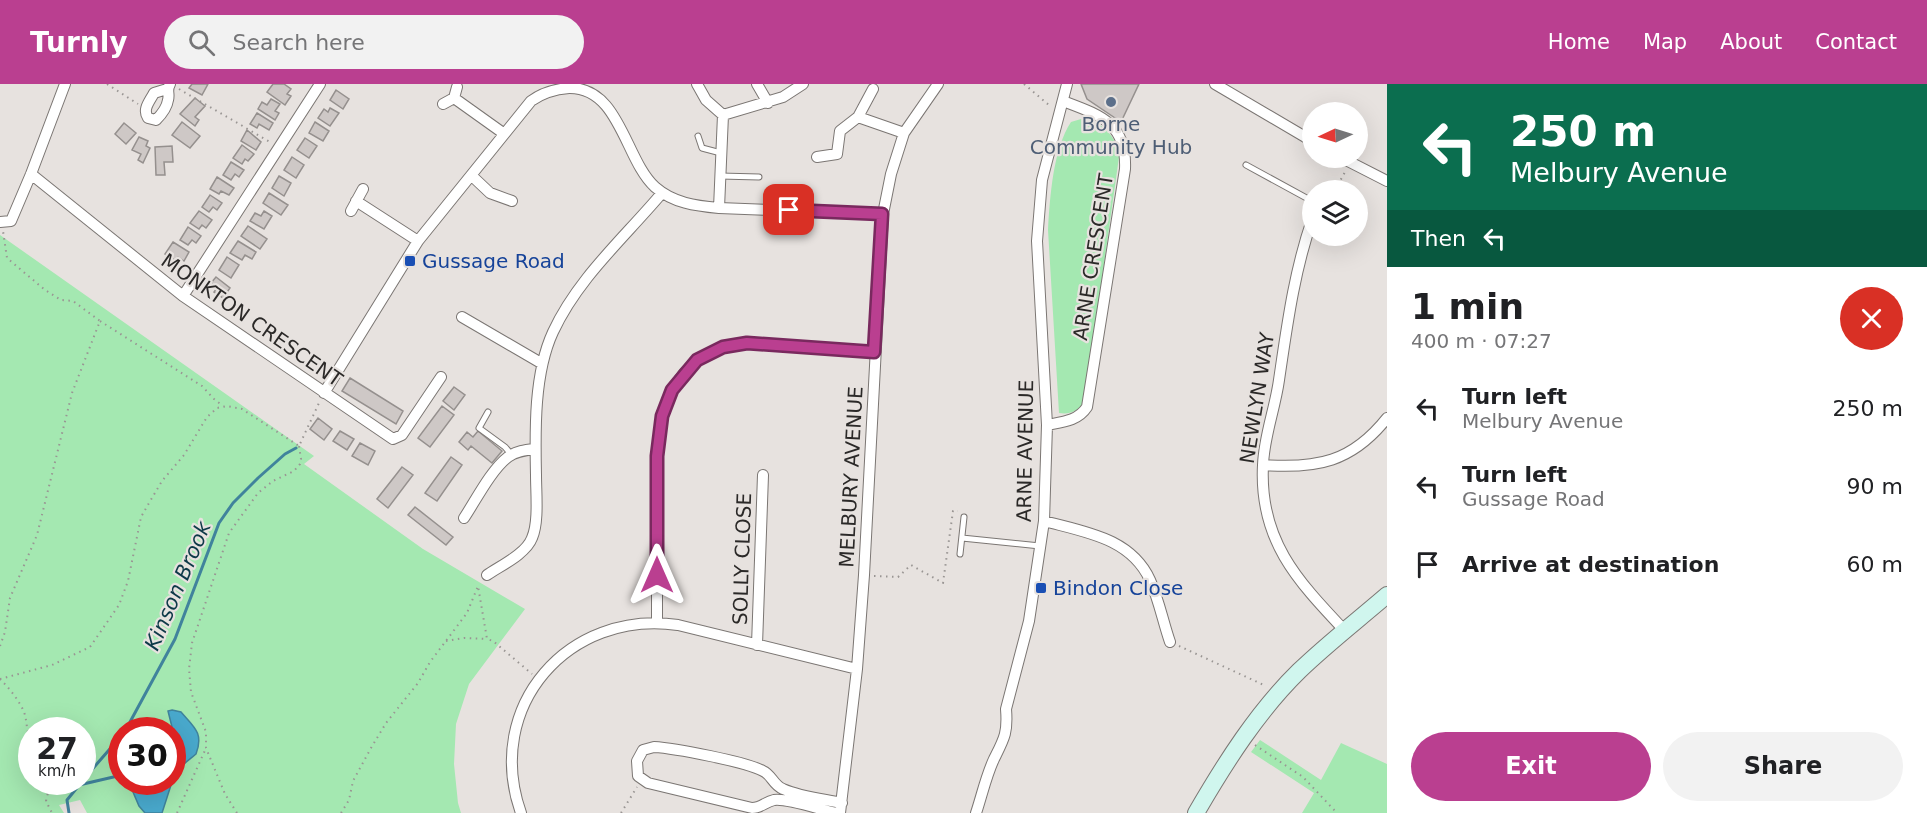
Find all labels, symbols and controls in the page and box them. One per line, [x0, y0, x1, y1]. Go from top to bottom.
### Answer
search box [164, 15, 584, 69]
text: Turnly [30, 26, 128, 59]
icon: search [185, 26, 218, 59]
text: Search here [233, 30, 365, 55]
text: Home [1548, 30, 1610, 54]
text: Map [1643, 30, 1687, 54]
text: About [1720, 30, 1782, 54]
text: Contact [1815, 30, 1897, 54]
marker: Borne Community Hub [1104, 95, 1118, 109]
north arrow [1302, 102, 1368, 168]
map controls [1302, 102, 1368, 246]
text: 250 m [1510, 107, 1656, 156]
icon: left [1411, 108, 1489, 186]
place label: Borne Community Hub [1030, 112, 1192, 159]
text: Melbury Avenue [1510, 157, 1728, 188]
street label: ARNE CRESCENT [1068, 171, 1118, 342]
button: layers [1302, 180, 1368, 246]
pin [763, 184, 814, 235]
icon: arrive [772, 193, 805, 226]
icon: left [1478, 222, 1511, 255]
text: Then [1411, 226, 1466, 251]
street label: MONKTON CRESCENT [157, 248, 348, 392]
place label: Gussage Road [422, 249, 565, 273]
marker: Gussage Road [403, 254, 417, 268]
text: 1 min [1411, 286, 1524, 327]
button: close [1840, 287, 1903, 350]
text: 400 m · 07:27 [1411, 329, 1552, 353]
street label: NEWLYN WAY [1235, 330, 1279, 465]
street label: ARNE AVENUE [1012, 380, 1038, 522]
text: Turn left [1462, 384, 1567, 409]
street label: MELBURY AVENUE [834, 386, 868, 568]
icon: left [1411, 392, 1444, 425]
text: 250 m [1833, 396, 1903, 421]
text: Melbury Avenue [1462, 409, 1623, 433]
text: Turn left [1462, 462, 1567, 487]
icon: left [1411, 470, 1444, 503]
text: 90 m [1847, 474, 1903, 499]
text: Gussage Road [1462, 487, 1605, 511]
street label: SOLLY CLOSE [728, 493, 756, 625]
water label: Kinson Brook [140, 517, 216, 654]
position arrow [625, 543, 689, 607]
icon: arrive [1411, 548, 1444, 581]
text: Arrive at destination [1462, 552, 1719, 577]
text: 60 m [1847, 552, 1903, 577]
place label: Bindon Close [1053, 576, 1183, 600]
marker: Bindon Close [1034, 581, 1048, 595]
speed limit sign: 30 [108, 717, 186, 795]
text: 27 [36, 731, 78, 766]
button: Exit [1411, 732, 1651, 801]
button: Share [1663, 732, 1903, 801]
text: km/h [38, 762, 76, 780]

